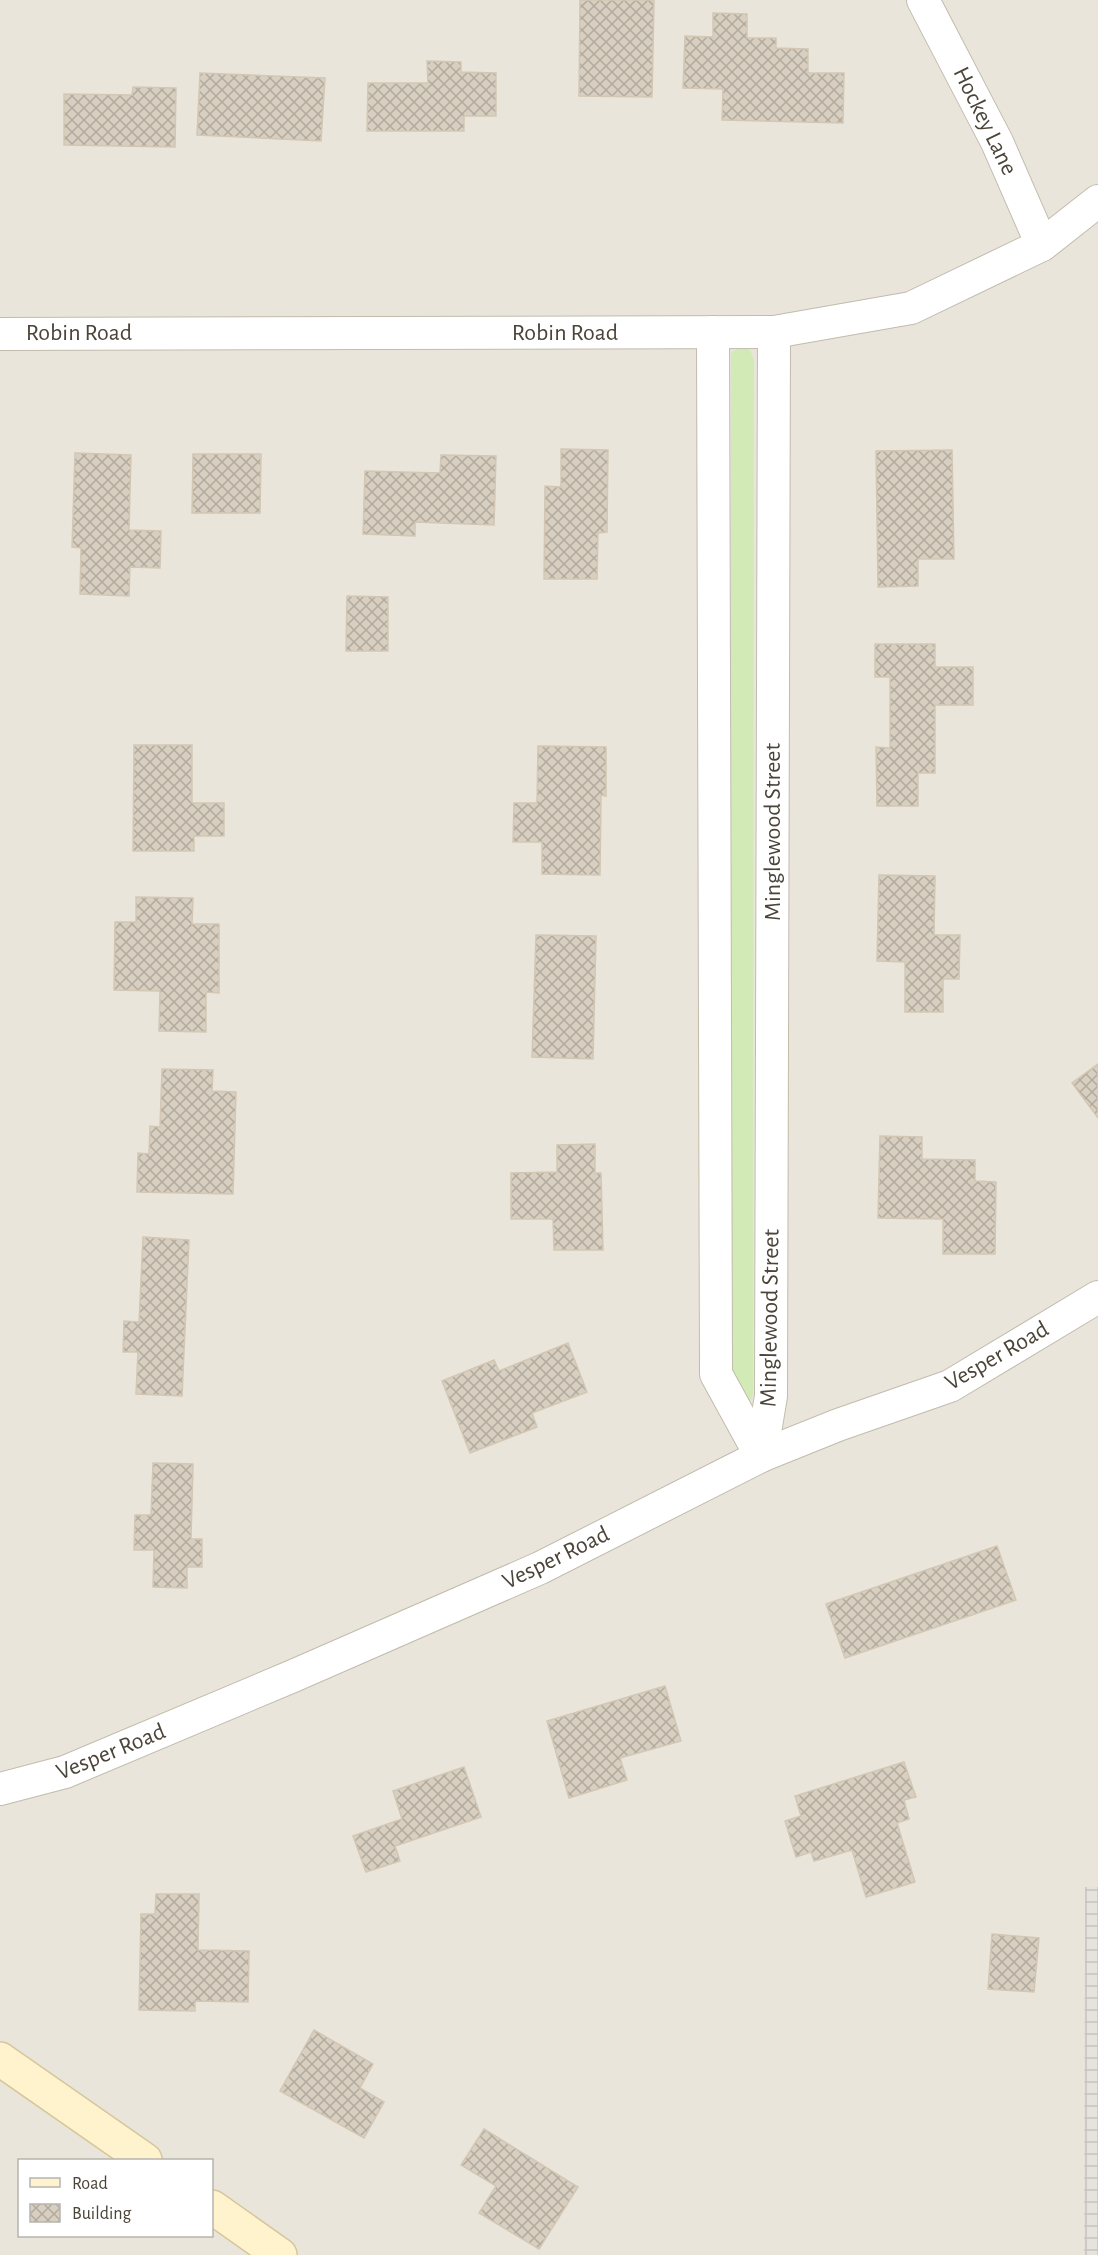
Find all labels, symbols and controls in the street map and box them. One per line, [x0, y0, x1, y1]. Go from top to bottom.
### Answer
street label: Hockey Lane [949, 63, 1021, 179]
street label: Robin Road [26, 321, 132, 345]
street label: Robin Road [512, 321, 618, 345]
street label: Minglewood Street [761, 743, 785, 921]
street label: Minglewood Street [756, 1228, 784, 1407]
street label: Vesper Road [941, 1317, 1053, 1395]
street label: Vesper Road [499, 1522, 613, 1594]
street label: Vesper Road [53, 1719, 169, 1785]
legend [18, 2159, 213, 2237]
text: Road [72, 2175, 108, 2193]
text: Building [72, 2205, 132, 2223]

